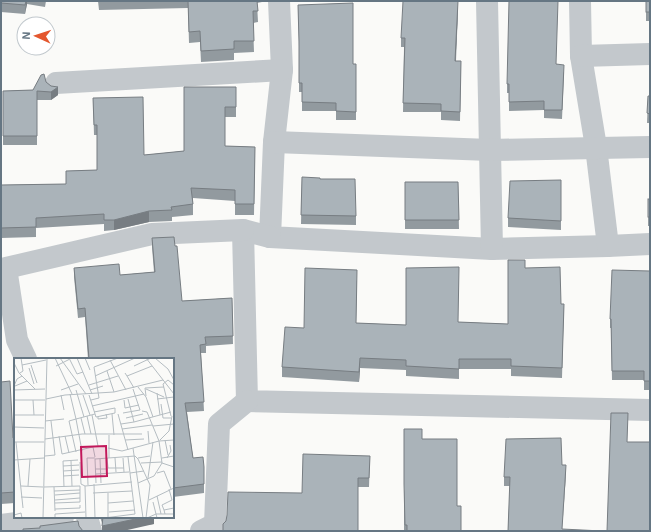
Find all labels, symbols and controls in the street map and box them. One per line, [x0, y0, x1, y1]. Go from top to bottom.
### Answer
north arrow [16, 16, 56, 56]
text: N [19, 31, 32, 40]
inset map [14, 358, 174, 518]

